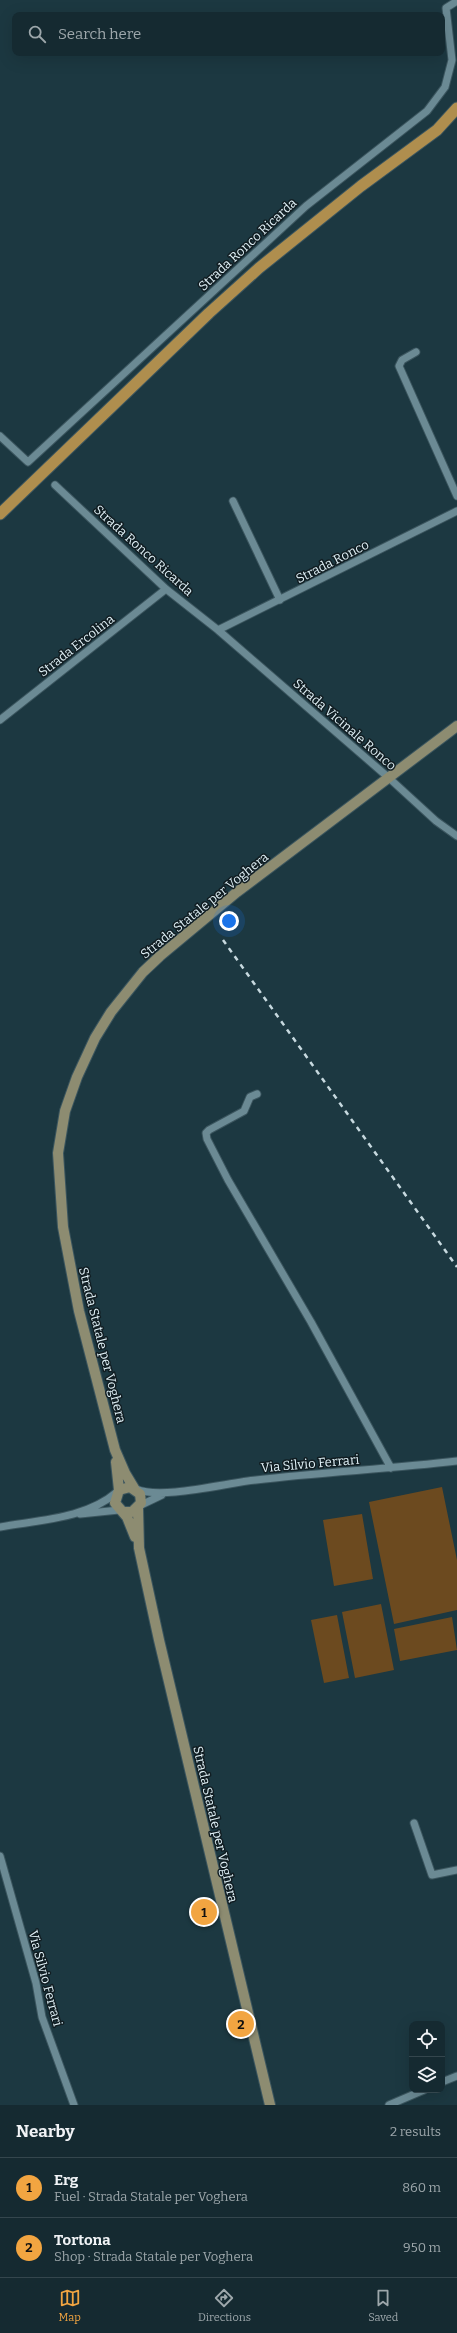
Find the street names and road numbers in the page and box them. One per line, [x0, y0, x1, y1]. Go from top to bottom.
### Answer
street label: Strada Ronco Ricarda [195, 195, 299, 294]
street label: Strada Ronco Ricarda [91, 502, 196, 599]
street label: Strada Ronco [293, 537, 371, 586]
street label: Strada Ercolina [35, 611, 117, 680]
street label: Strada Vicinale Ronco [290, 676, 399, 773]
street label: Strada Statale per Voghera [137, 849, 271, 962]
street label: Strada Statale per Voghera [76, 1266, 129, 1425]
street label: Via Silvio Ferrari [260, 1452, 360, 1475]
street label: Strada Statale per Voghera [190, 1744, 241, 1904]
street label: Via Silvio Ferrari [26, 1929, 66, 2028]

